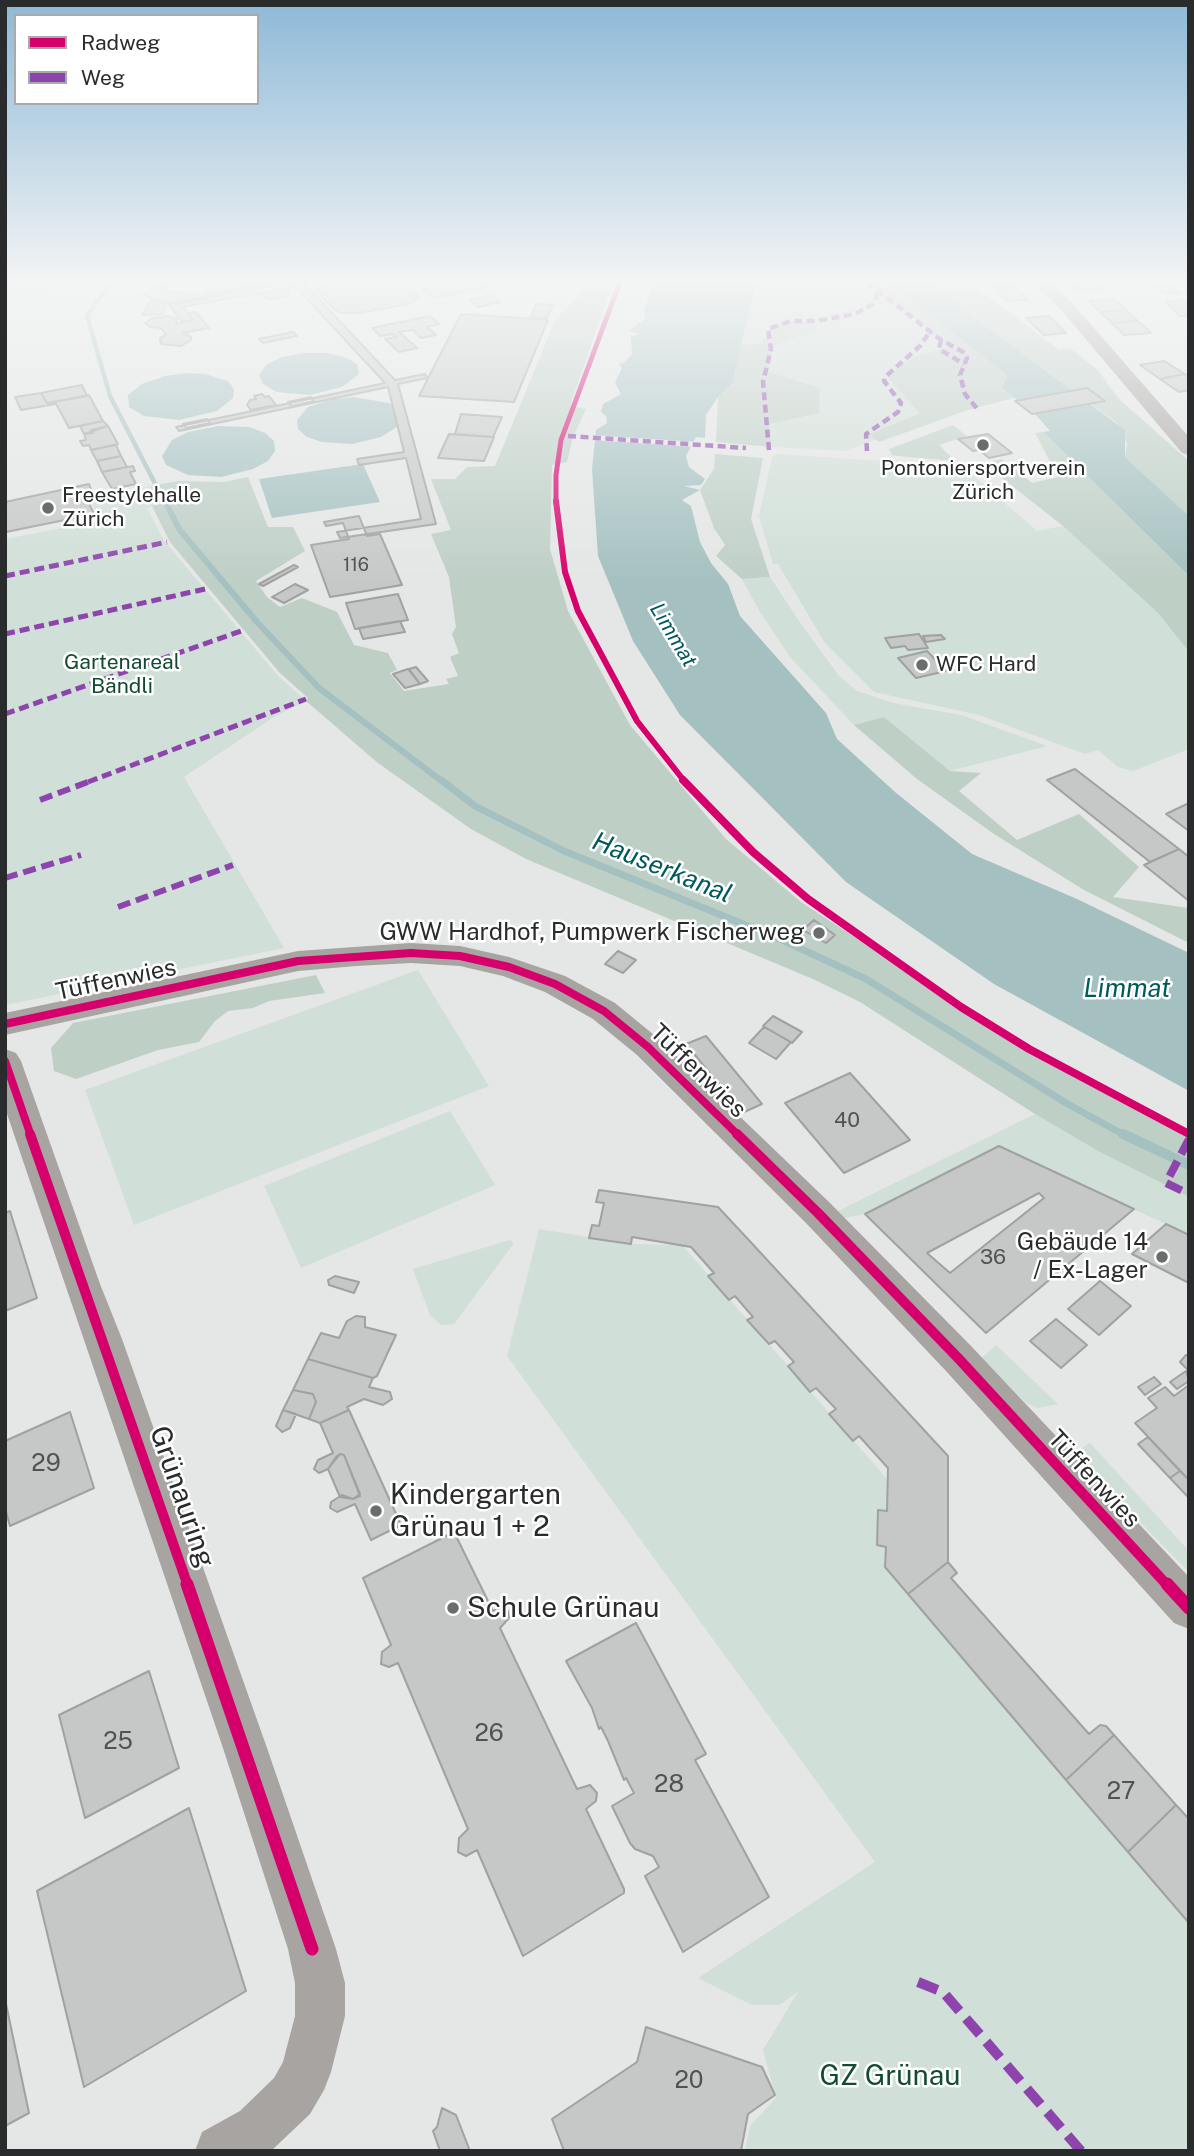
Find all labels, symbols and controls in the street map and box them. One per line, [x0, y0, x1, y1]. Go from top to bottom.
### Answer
legend [14, 14, 259, 105]
text: Radweg [81, 30, 160, 55]
text: Weg [81, 65, 125, 90]
marker: Pontoniersportverein Zürich [975, 437, 991, 453]
place label: Pontoniersportverein Zürich [881, 456, 1085, 506]
place label: Freestylehalle Zürich [62, 483, 201, 533]
marker: Freestylehalle Zürich [40, 500, 56, 516]
house number: 116 [343, 554, 369, 576]
water label: Limmat [644, 598, 702, 672]
park label: Gartenareal Bändli [64, 650, 180, 700]
place label: WFC Hard [936, 652, 1036, 678]
marker: WFC Hard [914, 657, 930, 673]
water label: Hauserkanal [588, 826, 736, 910]
place label: GWW Hardhof, Pumpwerk Fischerweg [379, 919, 805, 947]
marker: GWW Hardhof, Pumpwerk Fischerweg [811, 925, 827, 941]
street label: Tüffenwies [53, 953, 179, 1007]
water label: Limmat [1083, 973, 1171, 1005]
street label: Tüffenwies [644, 1018, 752, 1124]
house number: 40 [834, 1108, 860, 1134]
place label: Gebäude 14 / Ex-Lager [1017, 1229, 1148, 1285]
house number: 36 [980, 1245, 1006, 1271]
marker: Gebäude 14 / Ex-Lager [1154, 1249, 1170, 1265]
street label: Grünauring [142, 1422, 222, 1572]
street label: Tüffenwies [1042, 1424, 1146, 1534]
house number: 29 [31, 1450, 61, 1478]
place label: Kindergarten Grünau 1 + 2 [390, 1478, 561, 1544]
marker: Kindergarten Grünau 1 + 2 [368, 1503, 384, 1519]
place label: Schule Grünau [467, 1591, 660, 1625]
marker: Schule Grünau [445, 1600, 461, 1616]
house number: 26 [474, 1720, 504, 1748]
house number: 25 [103, 1728, 133, 1756]
house number: 28 [654, 1771, 684, 1799]
house number: 27 [1107, 1778, 1135, 1806]
park label: GZ Grünau [820, 2059, 960, 2093]
house number: 20 [675, 2067, 703, 2095]

